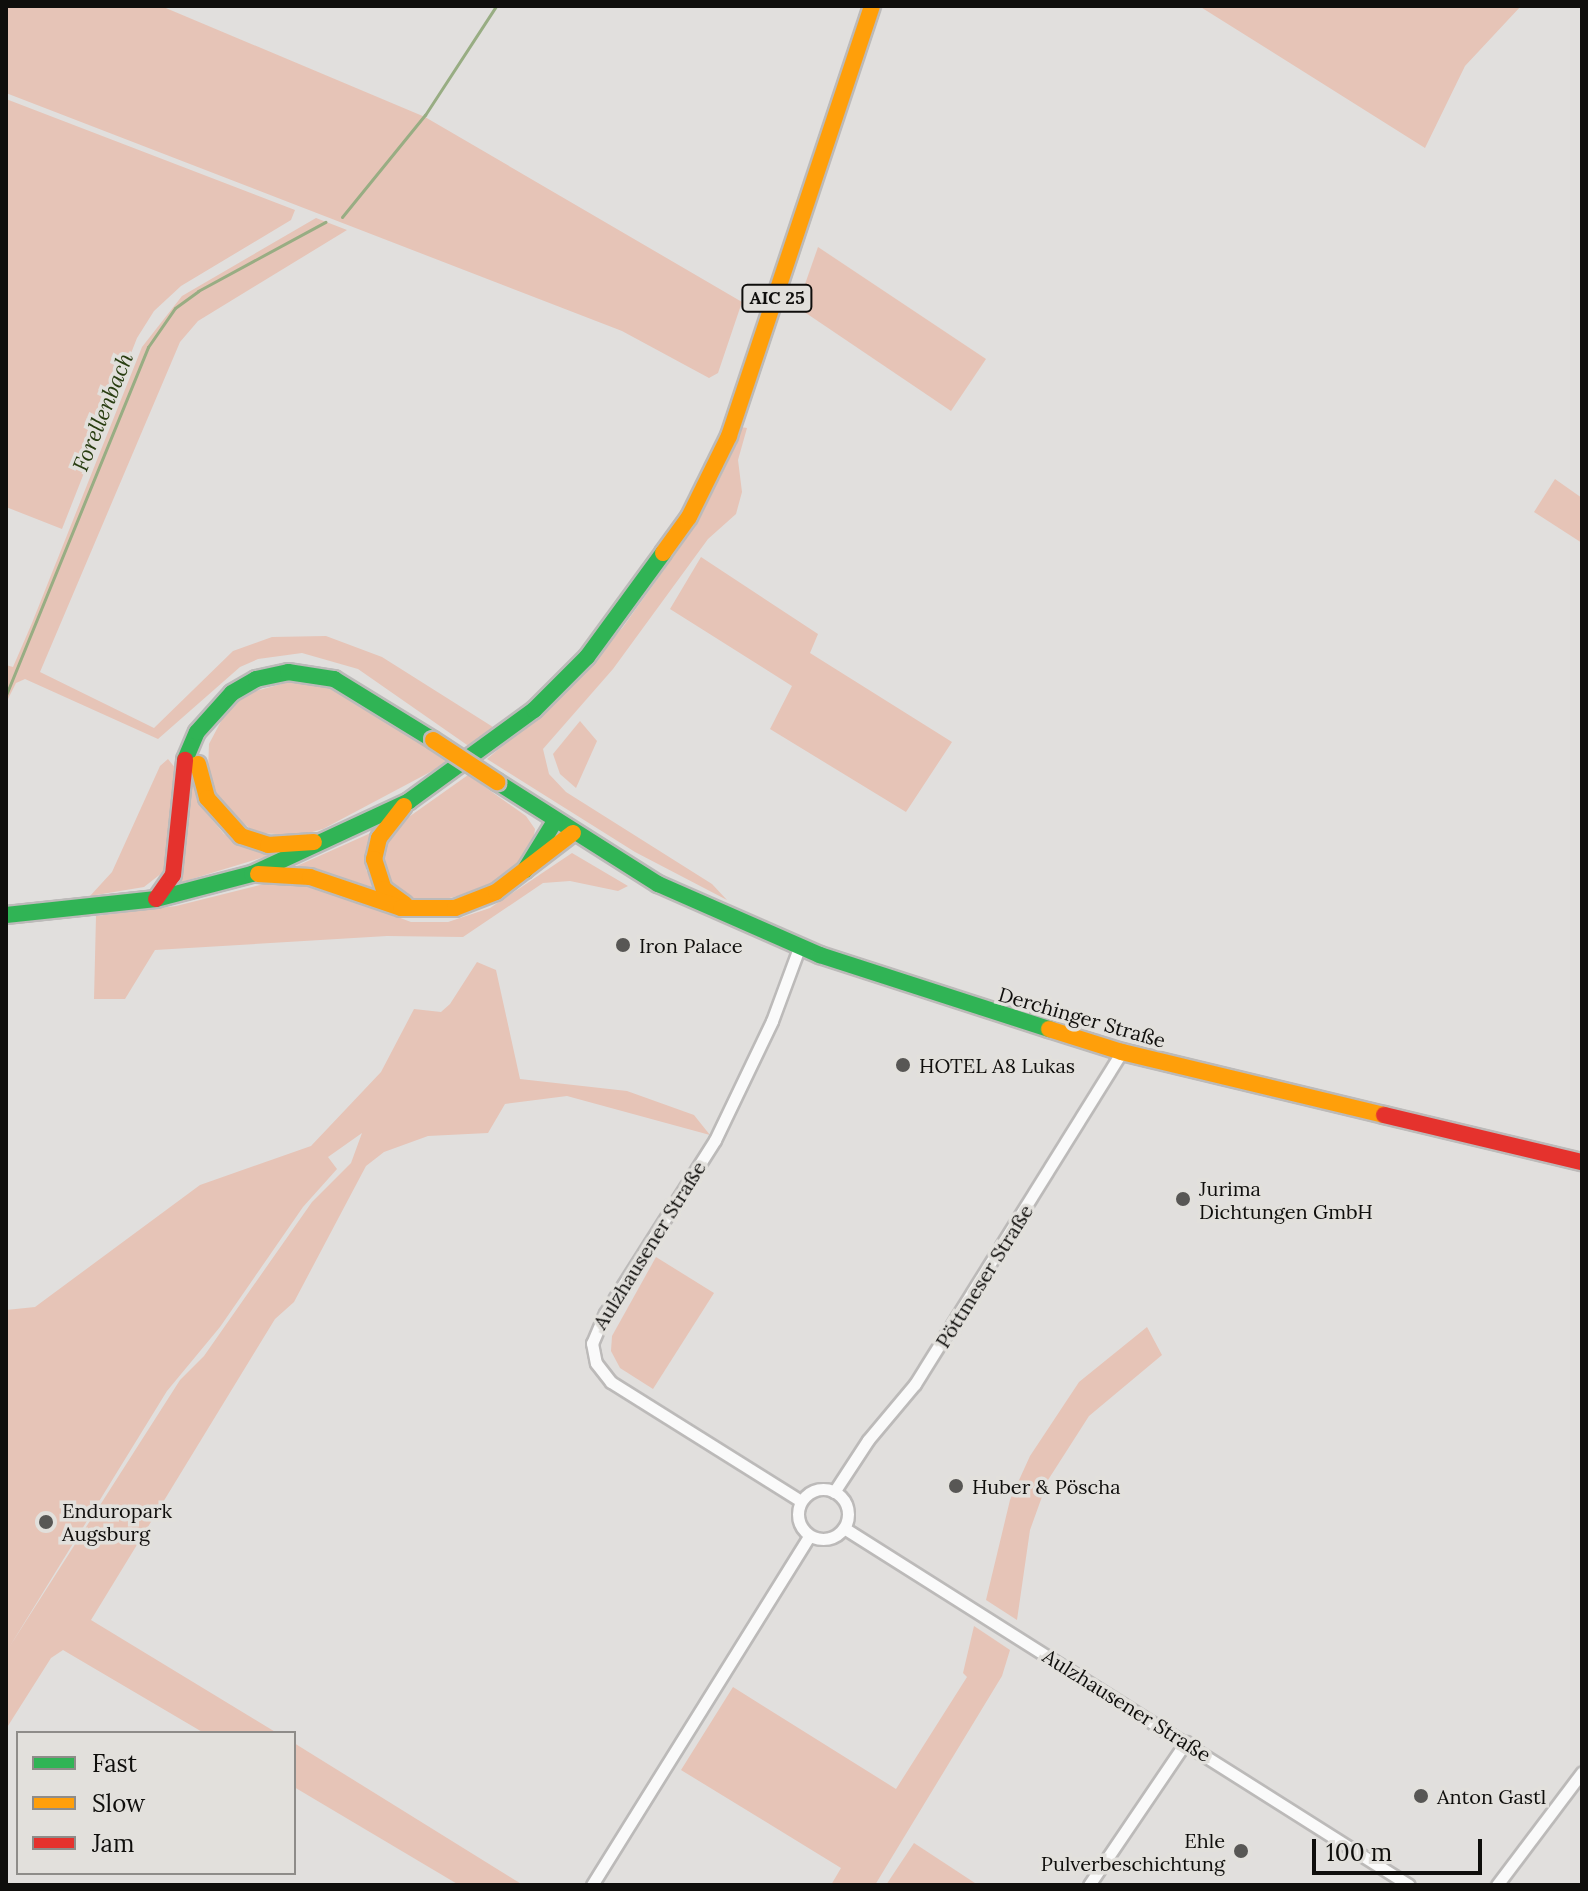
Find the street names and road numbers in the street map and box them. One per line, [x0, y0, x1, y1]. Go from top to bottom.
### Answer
road number: AIC 25 [741, 284, 813, 312]
street label: Derchinger Straße [996, 982, 1168, 1052]
street label: Aulzhausener Straße [588, 1157, 710, 1333]
street label: Pöttmeser Straße [930, 1200, 1038, 1352]
street label: Aulzhausener Straße [1039, 1644, 1215, 1766]

